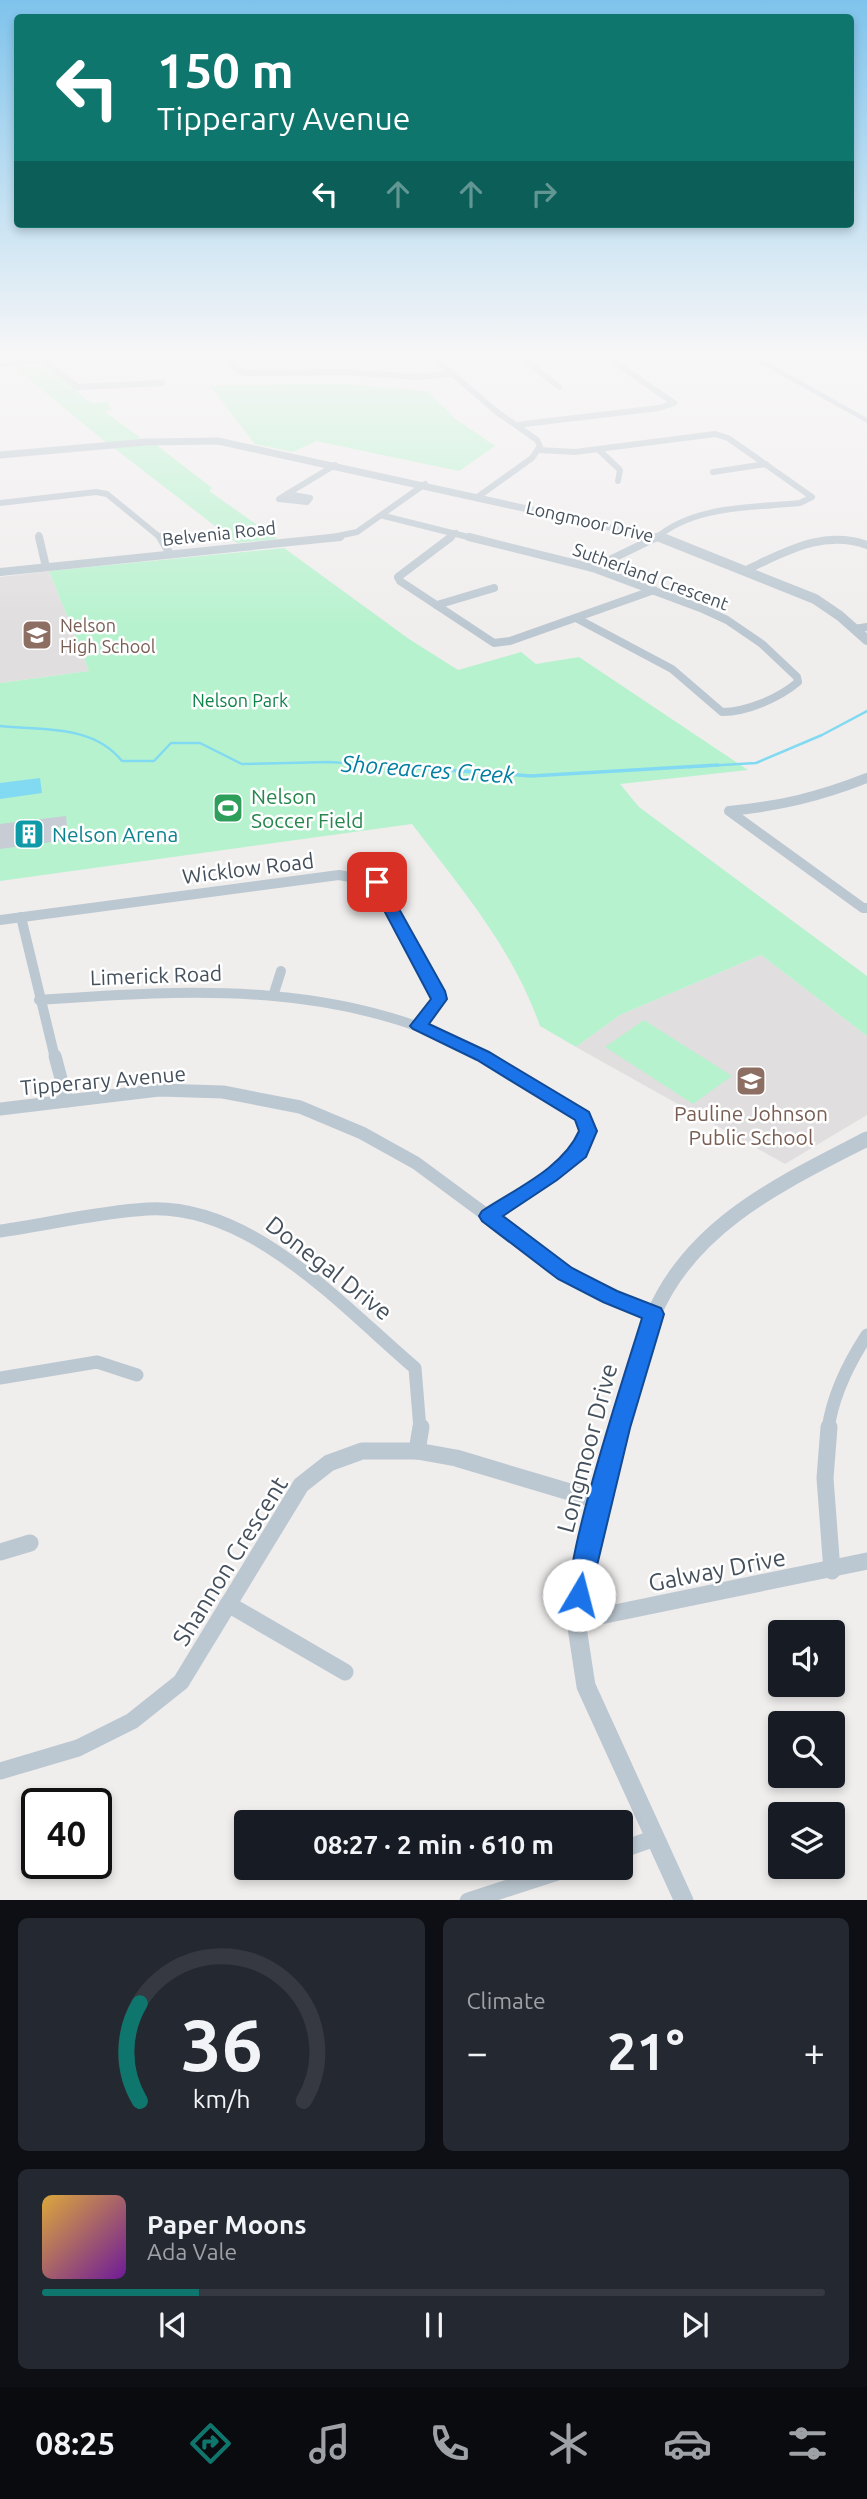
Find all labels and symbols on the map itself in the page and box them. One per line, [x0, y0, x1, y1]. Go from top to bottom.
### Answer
street label: Longmoor Drive [524, 497, 656, 545]
street label: Belvenia Road [161, 517, 277, 549]
street label: Sutherland Crescent [571, 539, 731, 613]
place label: Nelson High School [60, 615, 156, 656]
school or university icon: Nelson High School [20, 618, 54, 652]
park label: Nelson Park [192, 690, 288, 710]
water label: Shoreacres Creek [339, 750, 516, 788]
place label: Nelson Soccer Field [251, 784, 364, 832]
sports icon: Nelson Soccer Field [211, 791, 245, 825]
building icon: Nelson Arena [12, 817, 46, 851]
place label: Nelson Arena [52, 822, 178, 846]
street label: Wicklow Road [181, 848, 315, 888]
pin [347, 852, 407, 912]
street label: Limerick Road [90, 961, 222, 989]
street label: Tipperary Avenue [19, 1061, 187, 1099]
school or university icon: Pauline Johnson Public School [734, 1064, 768, 1098]
place label: Pauline Johnson Public School [674, 1101, 828, 1149]
street label: Donegal Drive [261, 1210, 397, 1326]
street label: Longmoor Drive [551, 1361, 623, 1535]
street label: Shannon Crescent [167, 1471, 293, 1650]
street label: Galway Drive [646, 1543, 788, 1597]
position arrow [542, 1558, 616, 1632]
speed limit sign: 40 [21, 1788, 112, 1879]

